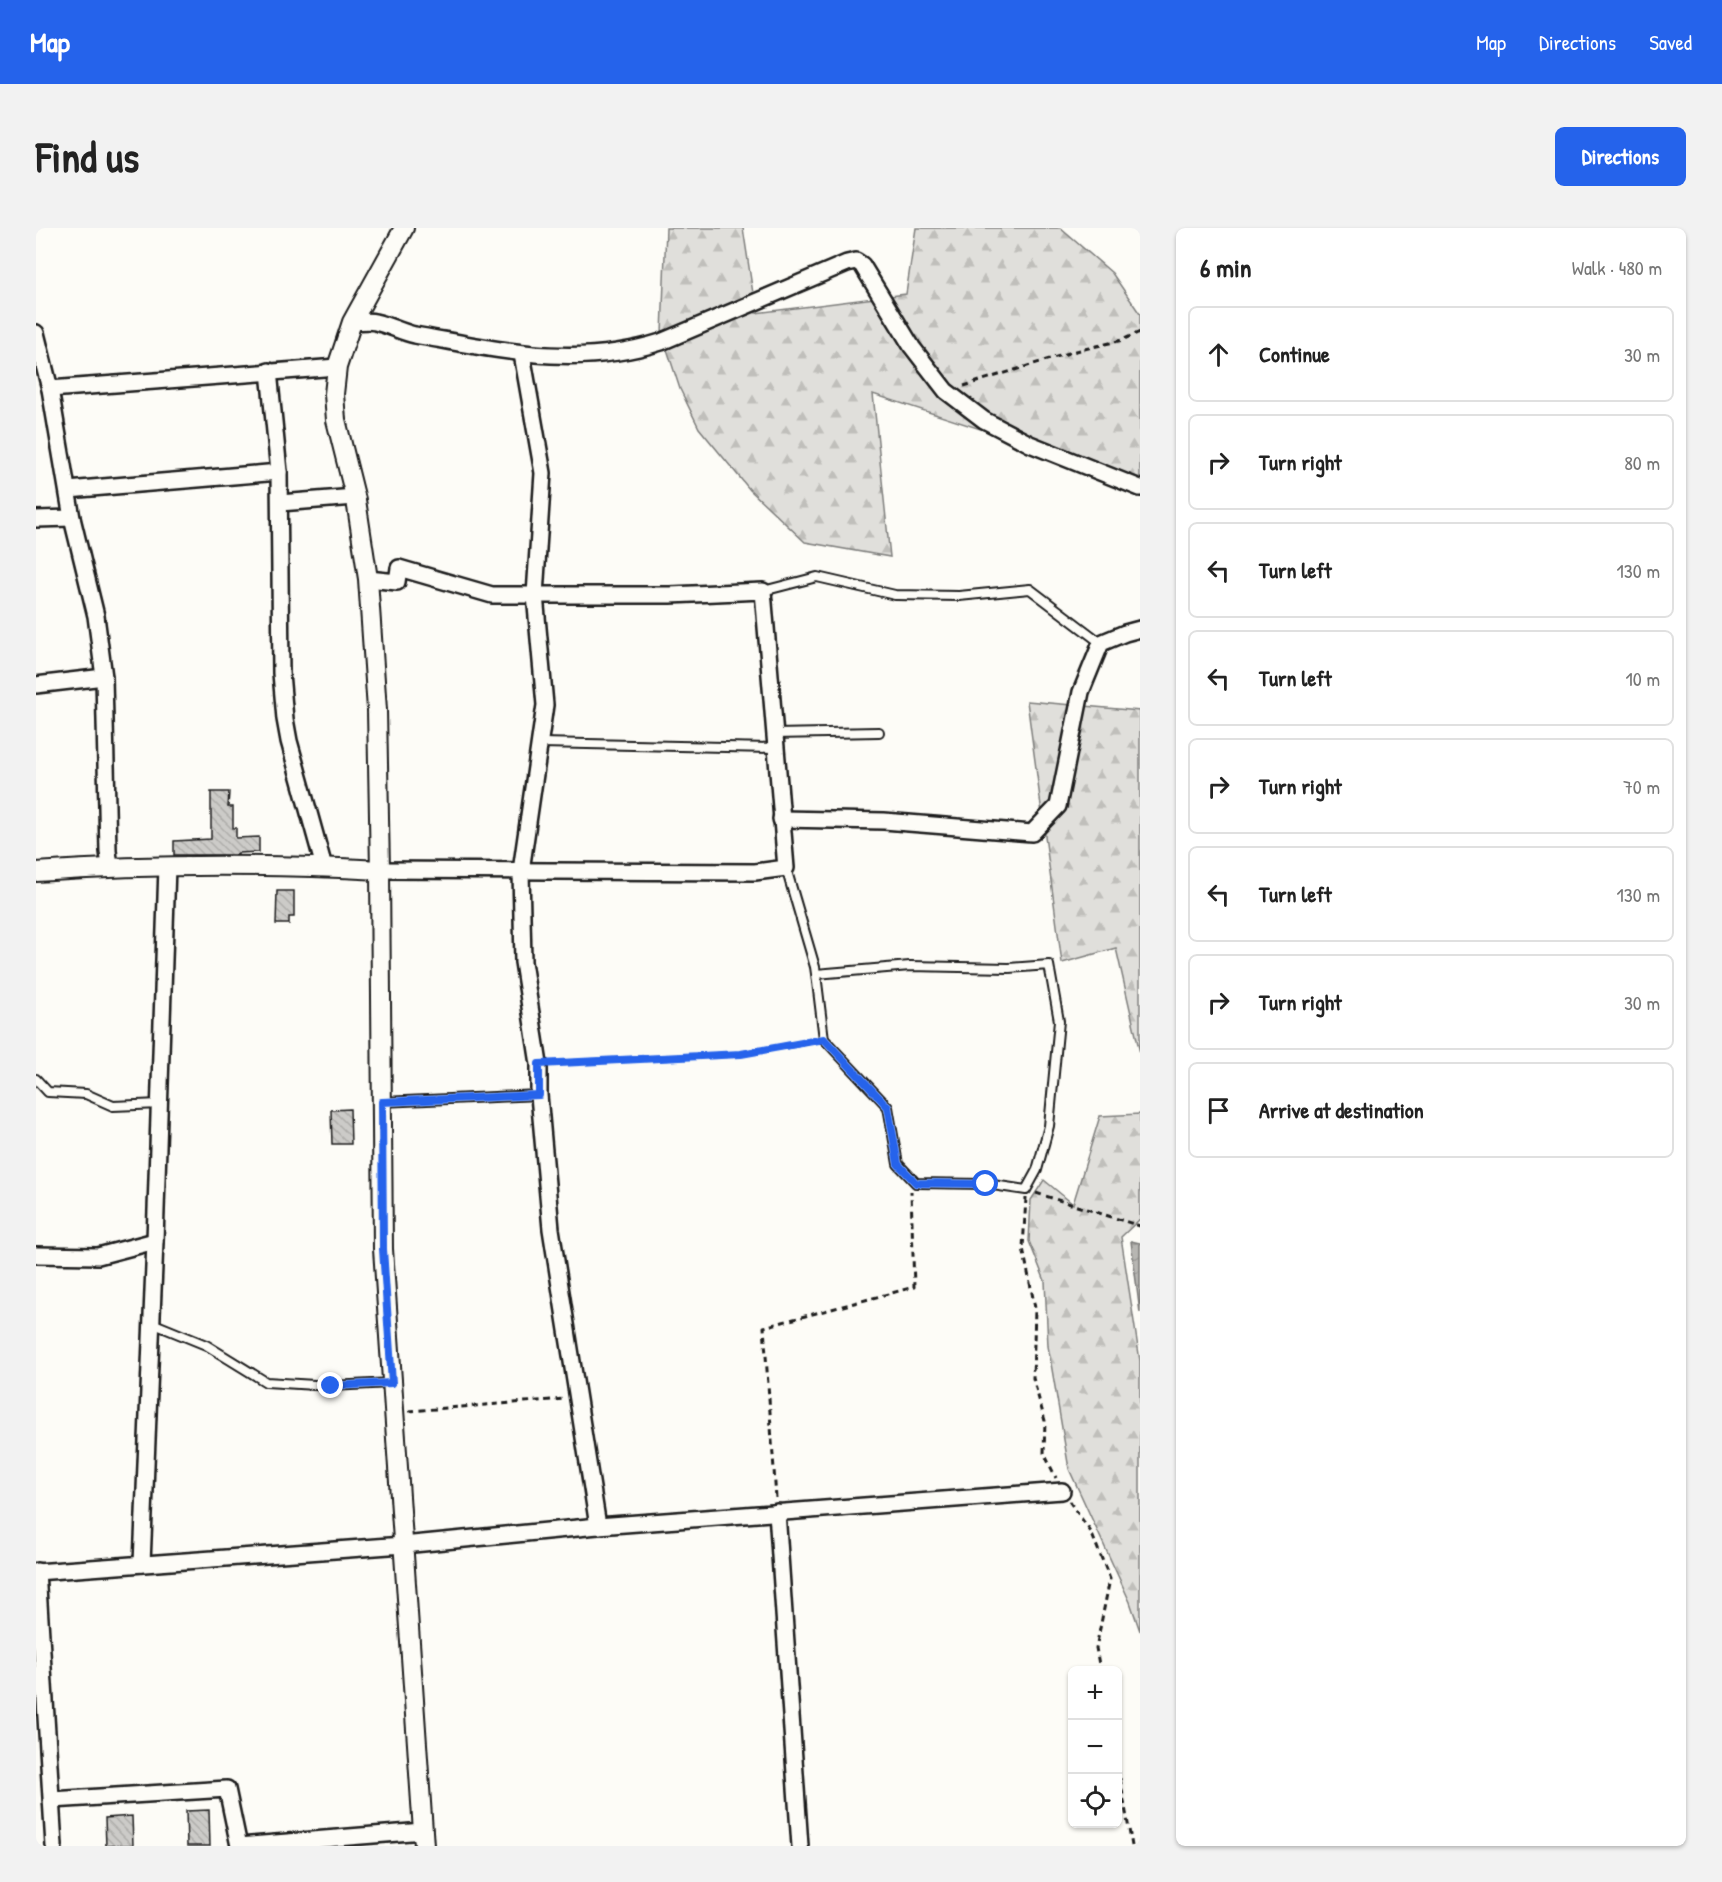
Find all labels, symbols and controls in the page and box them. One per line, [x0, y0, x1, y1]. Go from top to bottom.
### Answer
text: Map [30, 23, 70, 61]
text: Map [1476, 28, 1506, 57]
text: Directions [1539, 28, 1616, 57]
text: Saved [1649, 28, 1692, 57]
button: Directions [1555, 127, 1686, 186]
text: Find us [36, 128, 139, 185]
text: 6 min [1200, 250, 1252, 285]
text: Walk · 480 m [1572, 254, 1662, 281]
icon: ahead [1202, 338, 1235, 371]
text: Continue [1259, 339, 1330, 369]
text: 30 m [1624, 341, 1660, 368]
icon: right [1202, 446, 1235, 479]
text: Turn right [1259, 447, 1342, 477]
text: 80 m [1624, 449, 1660, 476]
icon: left [1202, 554, 1235, 587]
text: Turn left [1259, 555, 1332, 585]
text: 130 m [1617, 557, 1660, 584]
icon: left [1202, 662, 1235, 695]
text: Turn left [1259, 663, 1332, 693]
text: 10 m [1626, 665, 1660, 692]
icon: right [1202, 770, 1235, 803]
text: Turn right [1259, 771, 1342, 801]
text: 70 m [1623, 773, 1660, 800]
icon: left [1202, 878, 1235, 911]
text: Turn left [1259, 879, 1332, 909]
text: 130 m [1617, 881, 1660, 908]
icon: right [1202, 986, 1235, 1019]
text: Turn right [1259, 987, 1342, 1017]
text: 30 m [1624, 989, 1660, 1016]
icon: arrive [1202, 1094, 1235, 1127]
text: Arrive at destination [1259, 1095, 1424, 1125]
route start [972, 1170, 998, 1196]
route end [317, 1372, 343, 1398]
map controls [1068, 1666, 1122, 1828]
button: + [1068, 1666, 1122, 1720]
button: − [1068, 1720, 1122, 1774]
button: locate [1068, 1774, 1122, 1828]

